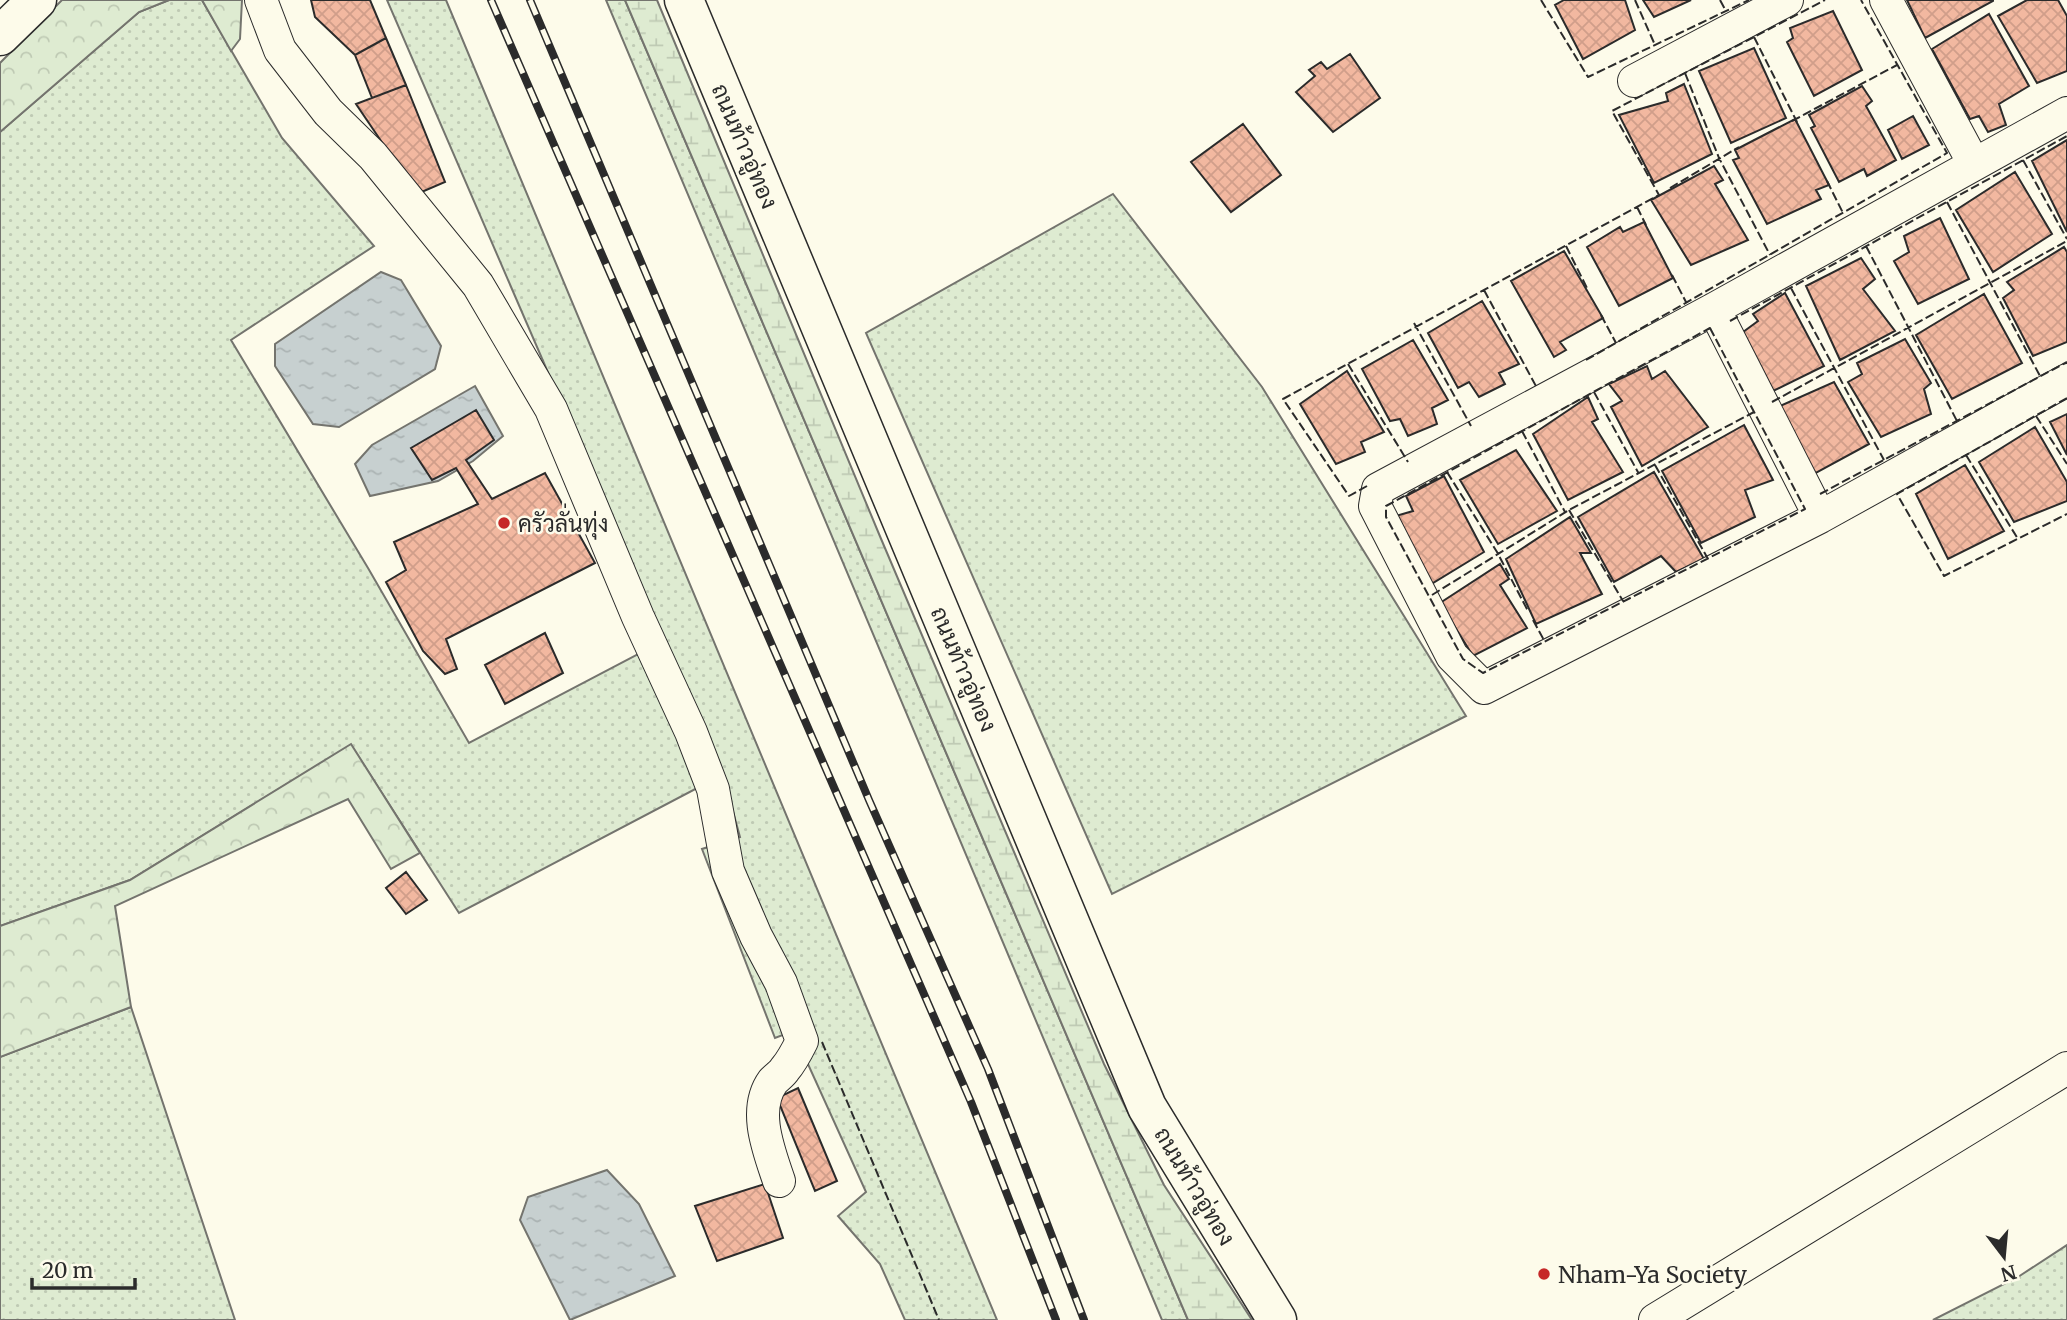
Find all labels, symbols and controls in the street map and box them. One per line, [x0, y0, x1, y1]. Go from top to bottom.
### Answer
street label: ถนนท้าวอู่ทอง [703, 79, 784, 214]
place label: ครัวลั่นทุ่ง [518, 503, 608, 540]
marker: ครัวลั่นทุ่ง [496, 515, 512, 531]
street label: ถนนท้าวอู่ทอง [922, 602, 1003, 737]
street label: ถนนท้าวอู่ทอง [1146, 1121, 1242, 1252]
north arrow [1969, 1222, 2039, 1292]
scale bar [32, 1246, 135, 1290]
text: 20 m [42, 1257, 94, 1284]
place label: Nham-Ya Society [1558, 1260, 1747, 1289]
text: N [1998, 1260, 2019, 1287]
marker: Nham-Ya Society [1536, 1266, 1552, 1282]

